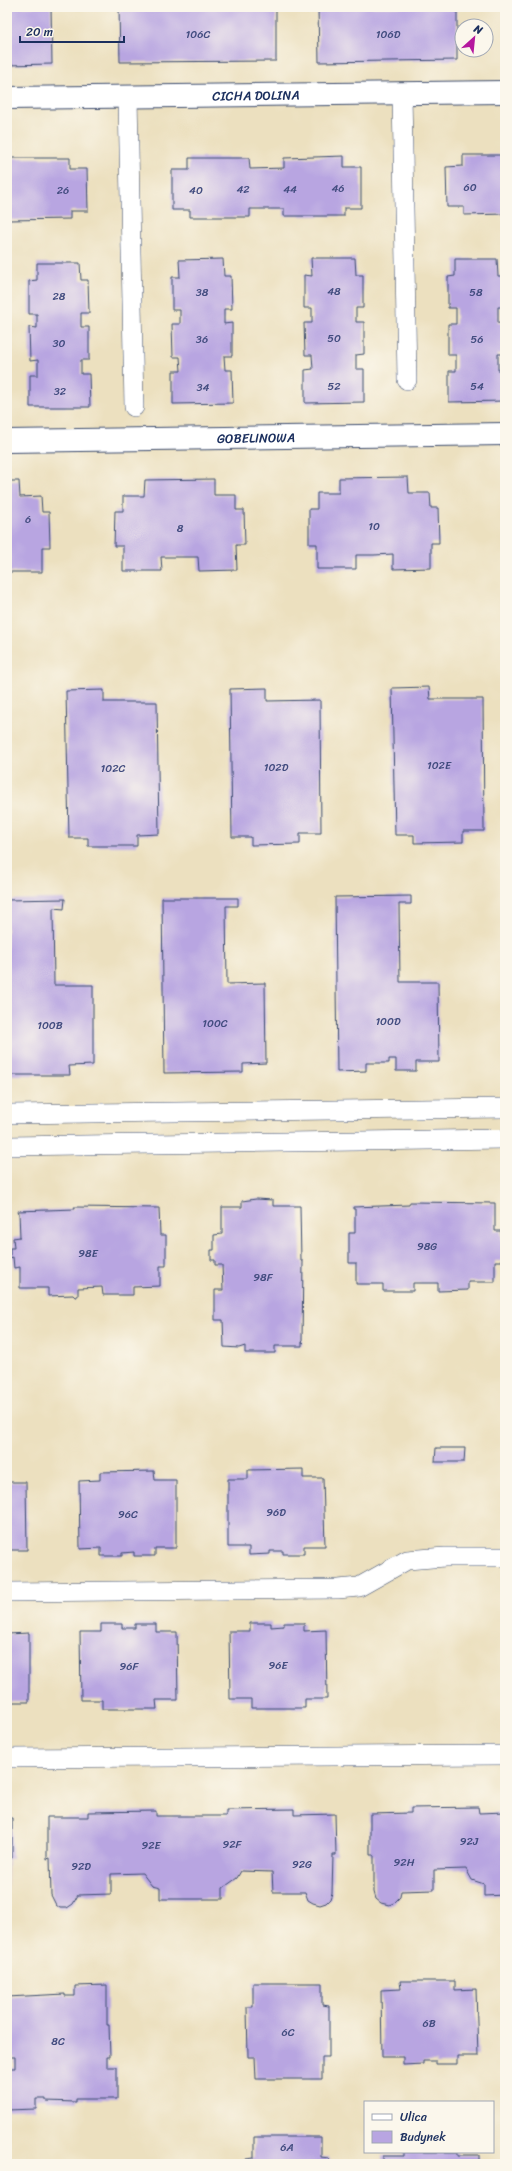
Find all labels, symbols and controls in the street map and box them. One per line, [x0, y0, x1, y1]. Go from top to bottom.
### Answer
scale bar [20, 18, 124, 44]
north arrow [454, 18, 494, 58]
text: N [470, 19, 486, 40]
text: 20 m [26, 21, 53, 43]
house number: 106C [186, 25, 211, 44]
house number: 106D [376, 25, 401, 44]
street label: CICHA DOLINA [212, 83, 300, 107]
house number: 60 [463, 178, 477, 197]
house number: 46 [331, 179, 345, 198]
house number: 42 [236, 180, 250, 199]
house number: 44 [283, 180, 297, 199]
house number: 26 [57, 181, 69, 200]
house number: 40 [189, 181, 203, 200]
house number: 48 [327, 282, 341, 301]
house number: 38 [196, 283, 209, 302]
house number: 58 [469, 283, 483, 302]
house number: 28 [53, 287, 66, 306]
house number: 50 [327, 329, 341, 348]
house number: 36 [196, 330, 208, 349]
house number: 56 [471, 330, 483, 349]
house number: 30 [53, 334, 66, 353]
house number: 52 [327, 377, 341, 396]
house number: 54 [470, 377, 484, 396]
house number: 34 [197, 378, 210, 397]
house number: 32 [54, 382, 67, 401]
street label: GOBELINOWA [217, 425, 295, 450]
house number: 6 [25, 510, 31, 529]
house number: 10 [368, 517, 380, 536]
house number: 8 [177, 519, 184, 538]
house number: 102E [427, 756, 452, 775]
house number: 102D [264, 758, 289, 777]
house number: 102C [101, 759, 126, 778]
house number: 100D [375, 1012, 401, 1031]
house number: 100C [202, 1014, 228, 1033]
house number: 100B [37, 1016, 63, 1035]
house number: 98G [417, 1237, 437, 1256]
house number: 98E [78, 1244, 99, 1263]
house number: 98F [253, 1268, 274, 1287]
house number: 96D [266, 1503, 286, 1522]
house number: 96C [118, 1505, 138, 1524]
house number: 96E [268, 1656, 288, 1675]
house number: 96F [120, 1657, 140, 1676]
house number: 92J [460, 1832, 479, 1851]
house number: 92F [222, 1835, 243, 1854]
house number: 92E [141, 1836, 161, 1855]
house number: 92H [394, 1853, 415, 1872]
house number: 92G [292, 1855, 312, 1874]
house number: 92D [71, 1857, 91, 1876]
house number: 6B [422, 2014, 436, 2033]
house number: 6C [281, 2023, 295, 2042]
house number: 8C [51, 2032, 65, 2051]
legend [364, 2101, 494, 2153]
text: Ulica [400, 2106, 428, 2128]
text: Budynek [400, 2126, 446, 2148]
house number: 6A [280, 2138, 294, 2157]

